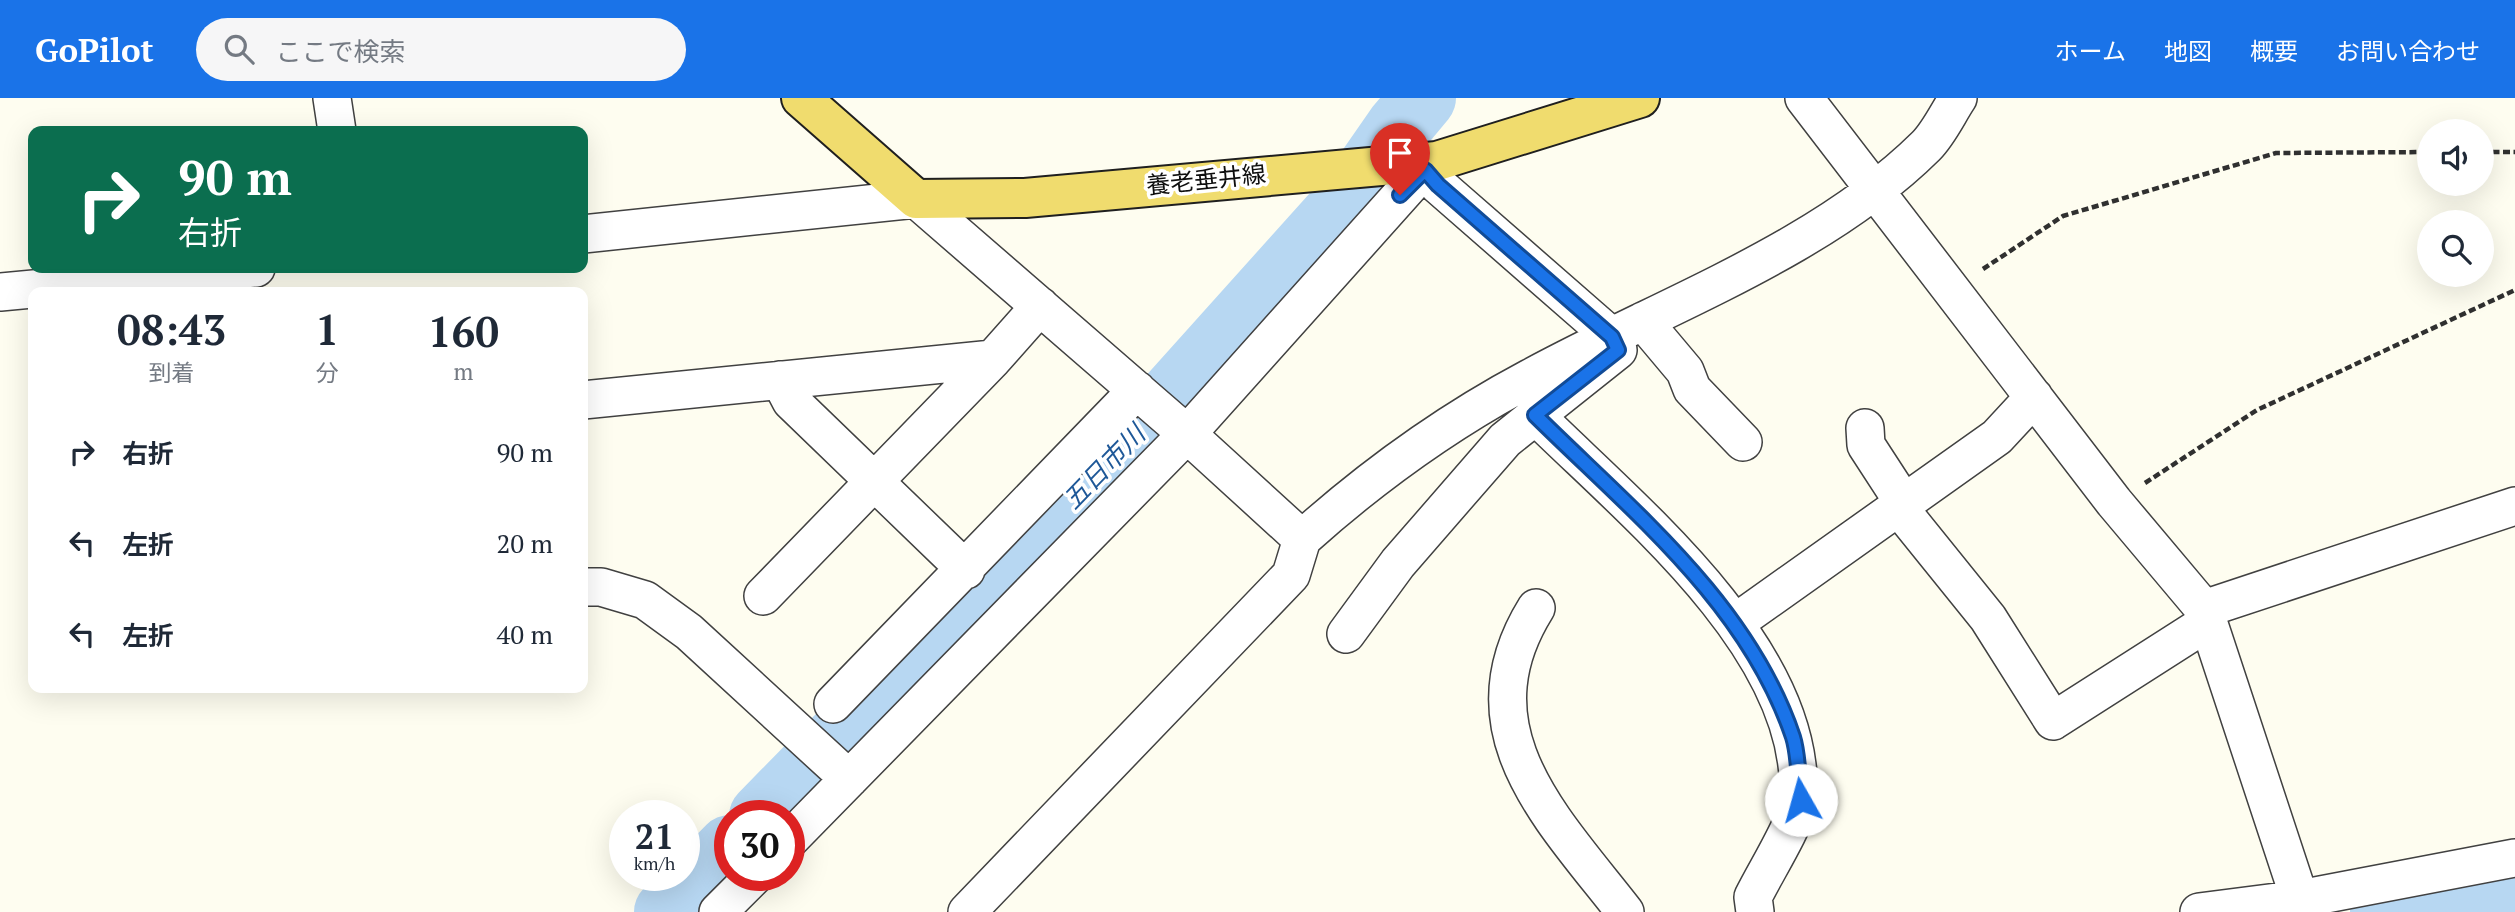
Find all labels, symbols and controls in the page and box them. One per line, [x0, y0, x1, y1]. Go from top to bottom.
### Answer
search box [196, 18, 686, 81]
text: GoPilot [35, 28, 154, 71]
icon: search [220, 30, 258, 68]
text: ここで検索 [276, 34, 406, 68]
text: ホーム [2055, 35, 2126, 67]
text: 地図 [2164, 35, 2212, 67]
text: 概要 [2250, 35, 2298, 67]
text: お問い合わせ [2336, 35, 2480, 67]
map controls [2417, 119, 2494, 287]
button: sound [2417, 119, 2494, 196]
pin [1370, 123, 1430, 195]
icon: arrive [1381, 134, 1419, 172]
text: 90 m [178, 144, 292, 209]
icon: right [63, 154, 154, 245]
street label: 養老垂井線 [1145, 157, 1267, 201]
button: search [2417, 210, 2494, 287]
text: 右折 [178, 211, 242, 253]
text: 08:43 [117, 301, 226, 357]
text: 1 [315, 301, 339, 357]
text: 160 [428, 303, 499, 359]
text: m [454, 356, 473, 387]
text: 到着 [149, 357, 195, 388]
text: 分 [316, 357, 339, 388]
water label: 五日市川 [1055, 415, 1154, 516]
icon: right [63, 433, 101, 471]
text: 90 m [497, 435, 553, 469]
text: 右折 [122, 436, 174, 470]
icon: left [63, 524, 101, 562]
text: 20 m [497, 526, 553, 560]
text: 左折 [122, 527, 174, 561]
icon: left [63, 615, 101, 653]
text: 40 m [497, 617, 553, 651]
text: 左折 [122, 618, 174, 652]
position arrow [1764, 763, 1838, 837]
speed limit sign: 30 [714, 800, 805, 891]
text: 21 [635, 813, 674, 859]
text: km/h [634, 851, 675, 875]

